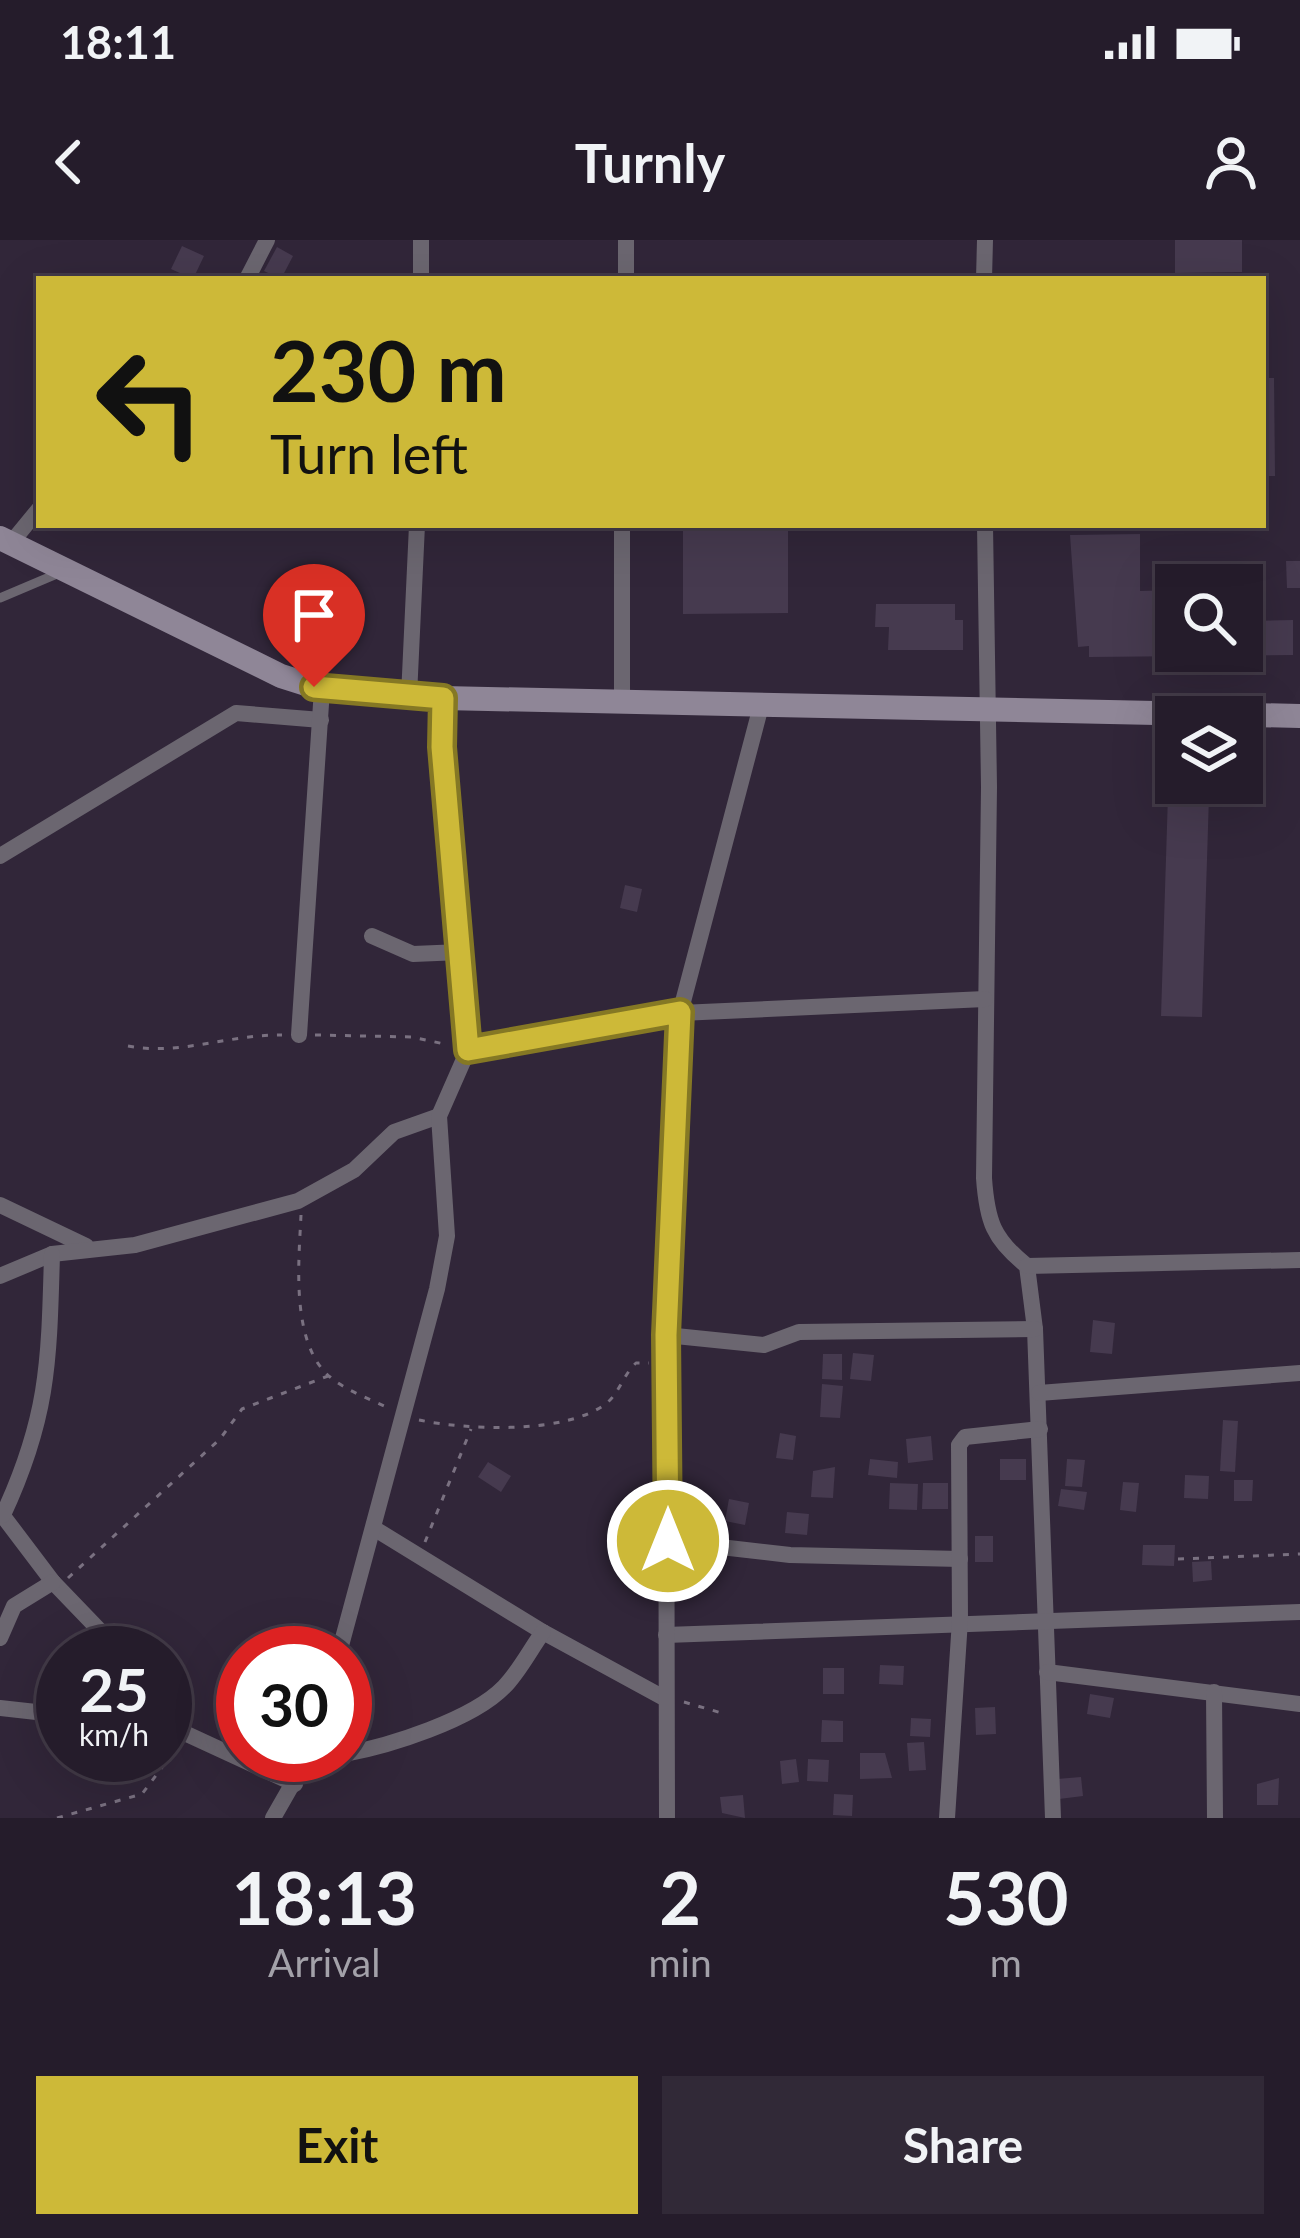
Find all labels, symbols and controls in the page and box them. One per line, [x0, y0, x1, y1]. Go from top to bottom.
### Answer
text: 18:11 [60, 15, 176, 69]
icon: back [36, 129, 102, 195]
icon: person [1198, 129, 1264, 195]
text: Turnly [575, 130, 725, 195]
text: 230 m [270, 319, 507, 420]
icon: left [72, 324, 228, 480]
text: Turn left [270, 421, 468, 486]
pin [263, 564, 365, 687]
map controls [1155, 564, 1263, 804]
button: search [1155, 564, 1263, 672]
icon: arrive [281, 582, 347, 648]
button: layers [1155, 696, 1263, 804]
position arrow [605, 1478, 731, 1604]
speed limit sign: 30 [216, 1626, 372, 1782]
text: 25 [79, 1653, 149, 1725]
text: km/h [79, 1716, 149, 1752]
text: 18:13 [231, 1854, 417, 1940]
text: 2 [659, 1854, 701, 1940]
text: 530 [943, 1854, 1068, 1940]
text: Arrival [268, 1939, 380, 1985]
text: min [649, 1939, 712, 1985]
text: m [990, 1939, 1022, 1985]
button: Exit [36, 2076, 638, 2214]
button: Share [662, 2076, 1264, 2214]

